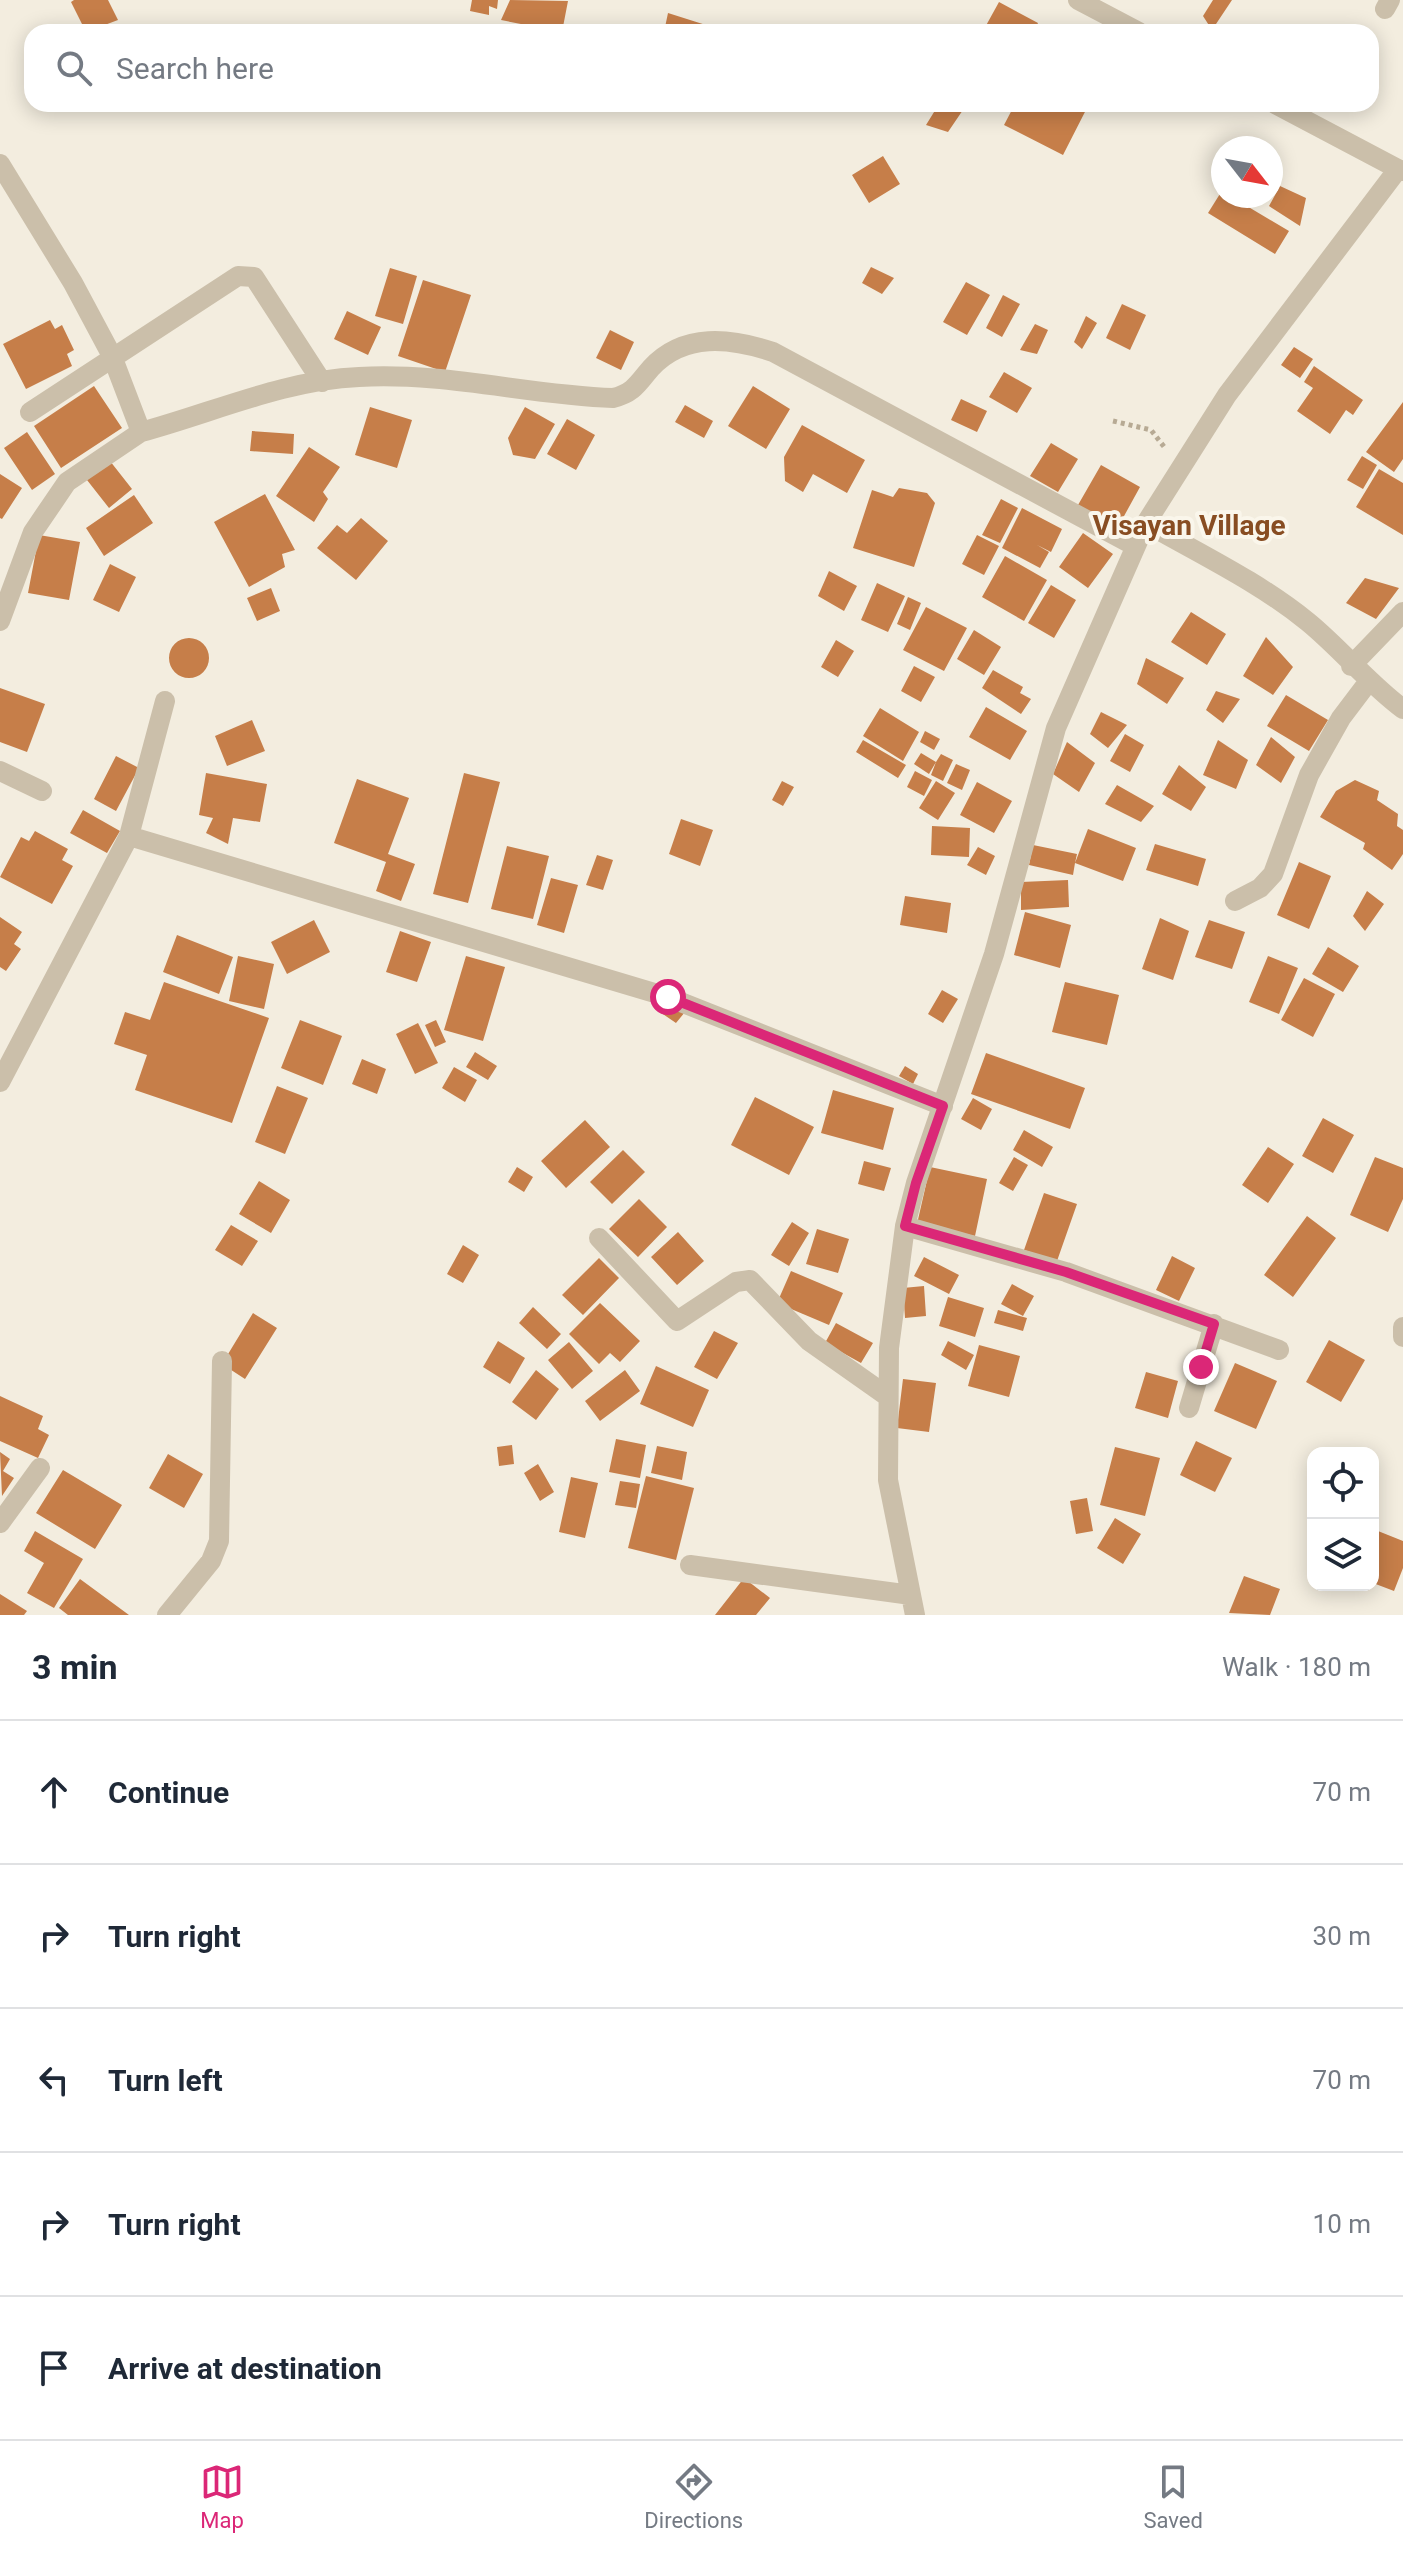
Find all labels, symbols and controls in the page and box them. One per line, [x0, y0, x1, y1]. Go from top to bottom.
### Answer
search box [24, 24, 1379, 112]
icon: search [52, 46, 96, 90]
text: Search here [116, 51, 274, 86]
north arrow [1211, 136, 1283, 208]
district label: Visayan Village [1092, 509, 1286, 542]
route start [650, 979, 686, 1015]
route end [1183, 1349, 1219, 1385]
map controls [1307, 1447, 1379, 1591]
button: locate [1307, 1447, 1379, 1519]
button: layers [1307, 1519, 1379, 1591]
text: 3 min [32, 1647, 117, 1687]
text: Walk · 180 m [1222, 1652, 1371, 1682]
icon: ahead [32, 1770, 76, 1814]
text: Continue [108, 1775, 229, 1810]
text: 70 m [1313, 1777, 1371, 1807]
icon: right [32, 1914, 76, 1958]
text: Turn right [108, 1919, 241, 1954]
text: 30 m [1313, 1921, 1371, 1951]
icon: left [32, 2058, 76, 2102]
text: Turn left [108, 2063, 223, 2098]
text: 70 m [1313, 2065, 1371, 2095]
icon: right [32, 2202, 76, 2246]
text: Turn right [108, 2207, 241, 2242]
text: 10 m [1313, 2209, 1371, 2239]
icon: arrive [32, 2346, 76, 2390]
text: Arrive at destination [108, 2351, 382, 2386]
tab: Map [200, 2460, 244, 2533]
tab: Directions [644, 2460, 743, 2533]
tab: Saved [1143, 2460, 1203, 2533]

